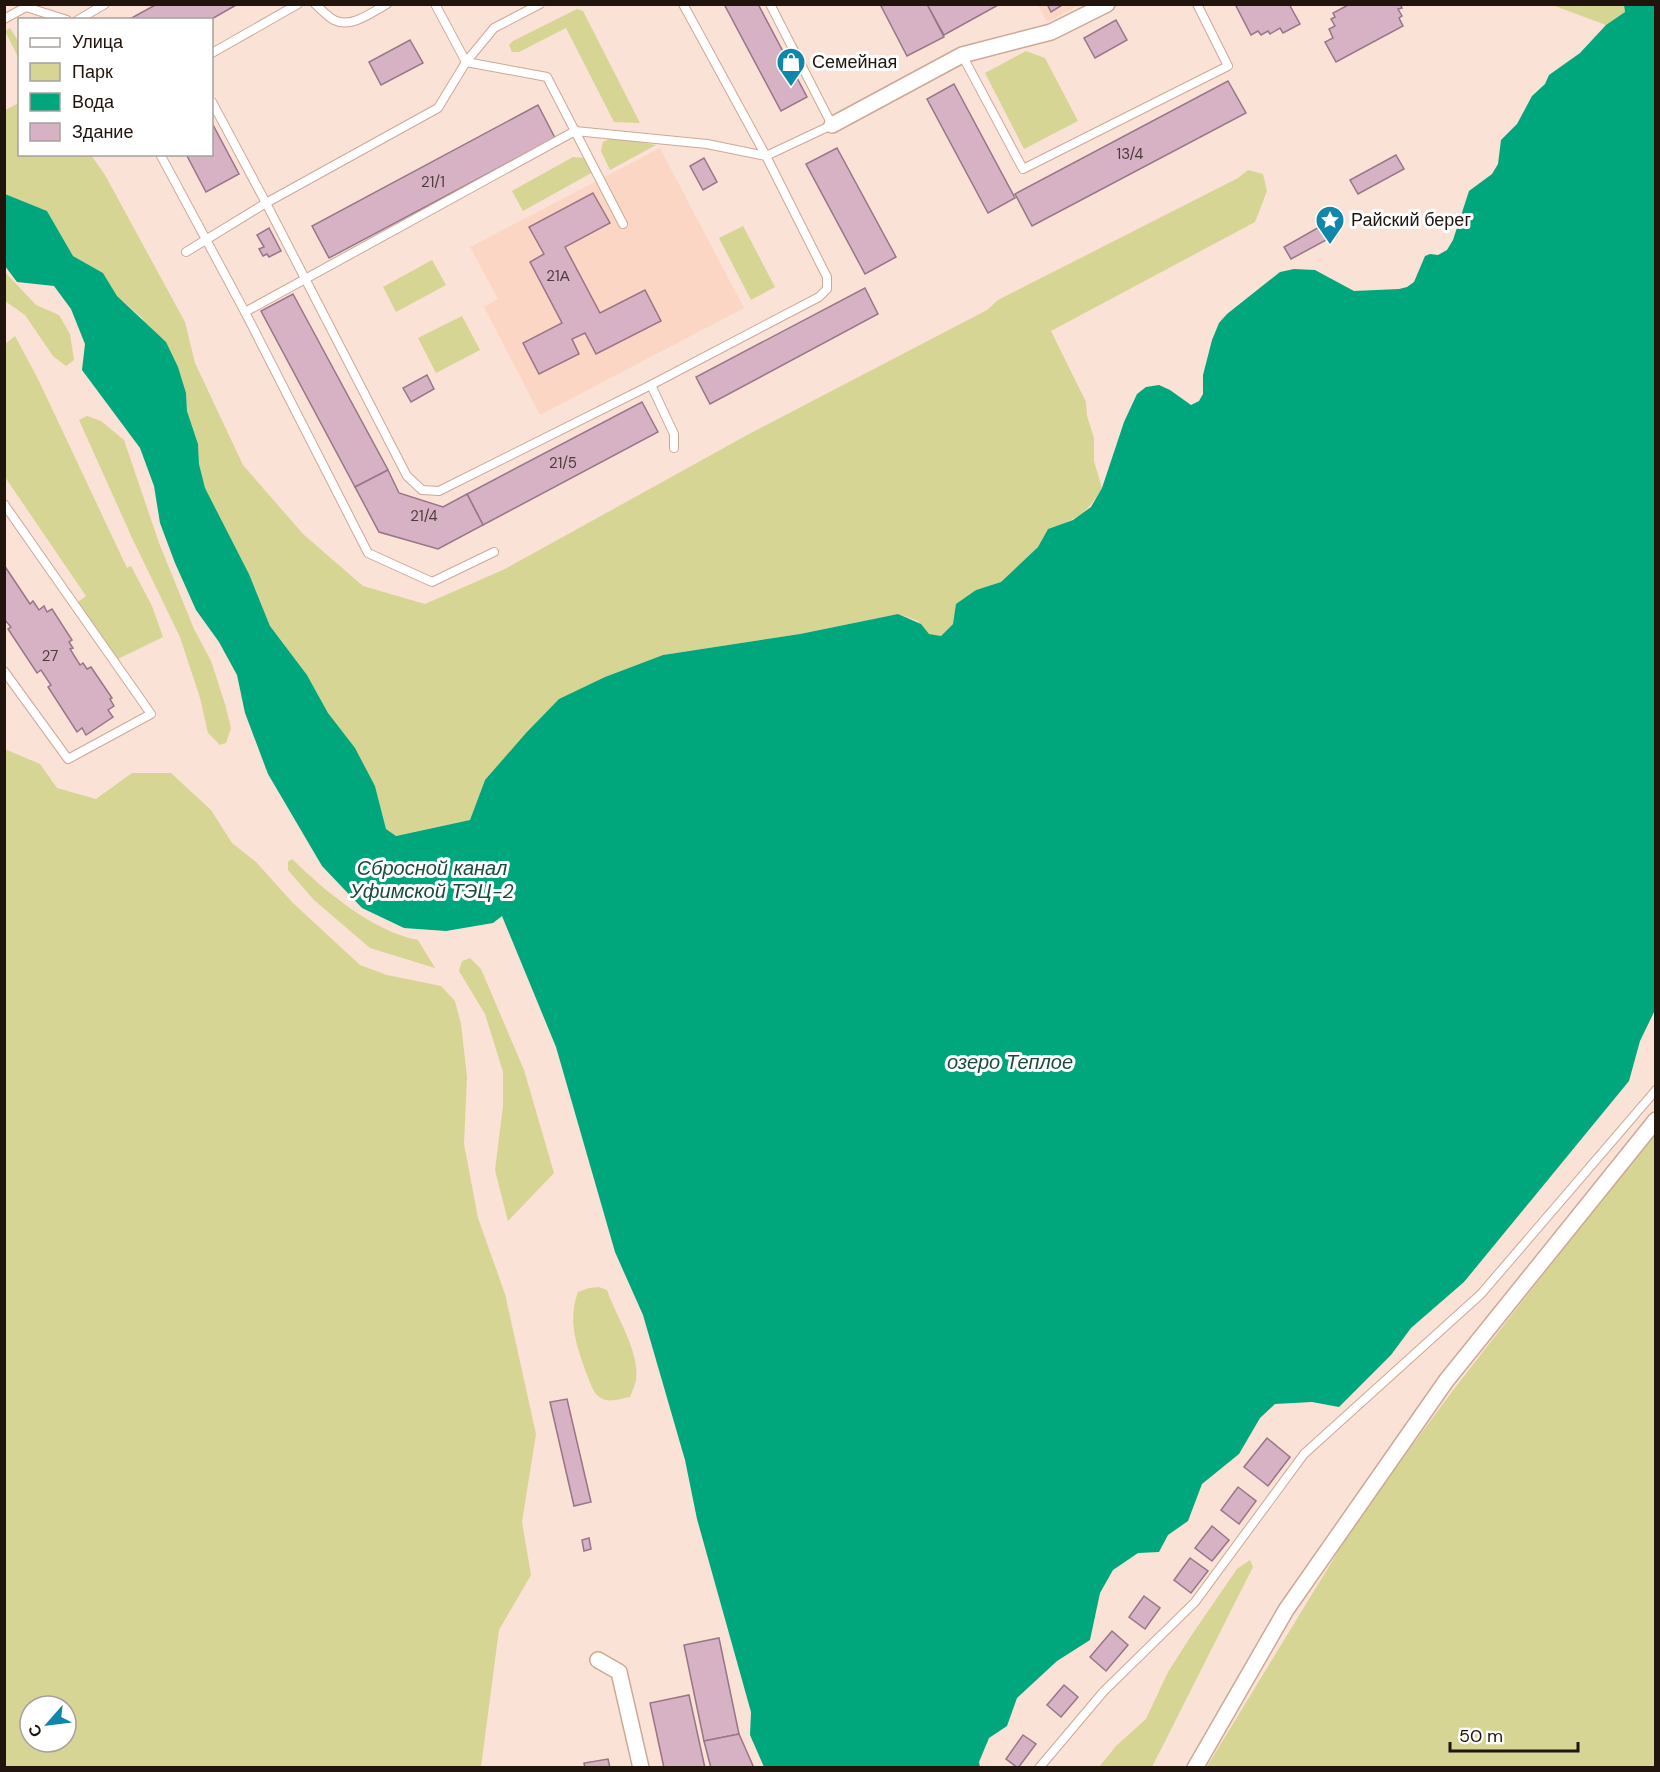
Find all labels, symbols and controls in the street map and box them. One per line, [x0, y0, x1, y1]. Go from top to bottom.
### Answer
legend [18, 18, 213, 156]
text: Улица [72, 30, 124, 54]
shop icon: Семейная [775, 46, 807, 88]
place label: Семейная [812, 50, 897, 74]
text: Парк [72, 60, 113, 84]
text: Вода [72, 90, 115, 114]
text: Здание [72, 120, 133, 144]
house number: 13/4 [1117, 144, 1143, 164]
house number: 21/1 [421, 172, 445, 192]
place icon: Райский берег [1314, 204, 1346, 246]
place label: Райский берег [1351, 208, 1471, 232]
house number: 21А [546, 266, 570, 286]
house number: 21/5 [549, 453, 577, 473]
house number: 21/4 [410, 506, 438, 526]
house number: 27 [42, 646, 58, 666]
water label: Сбросной канал Уфимской ТЭЦ-2 [349, 855, 514, 904]
water label: озеро Теплое [947, 1049, 1073, 1075]
north arrow [18, 1694, 78, 1754]
scale bar [1450, 1715, 1578, 1753]
text: С [23, 1720, 47, 1741]
text: 50 m [1459, 1724, 1503, 1748]

